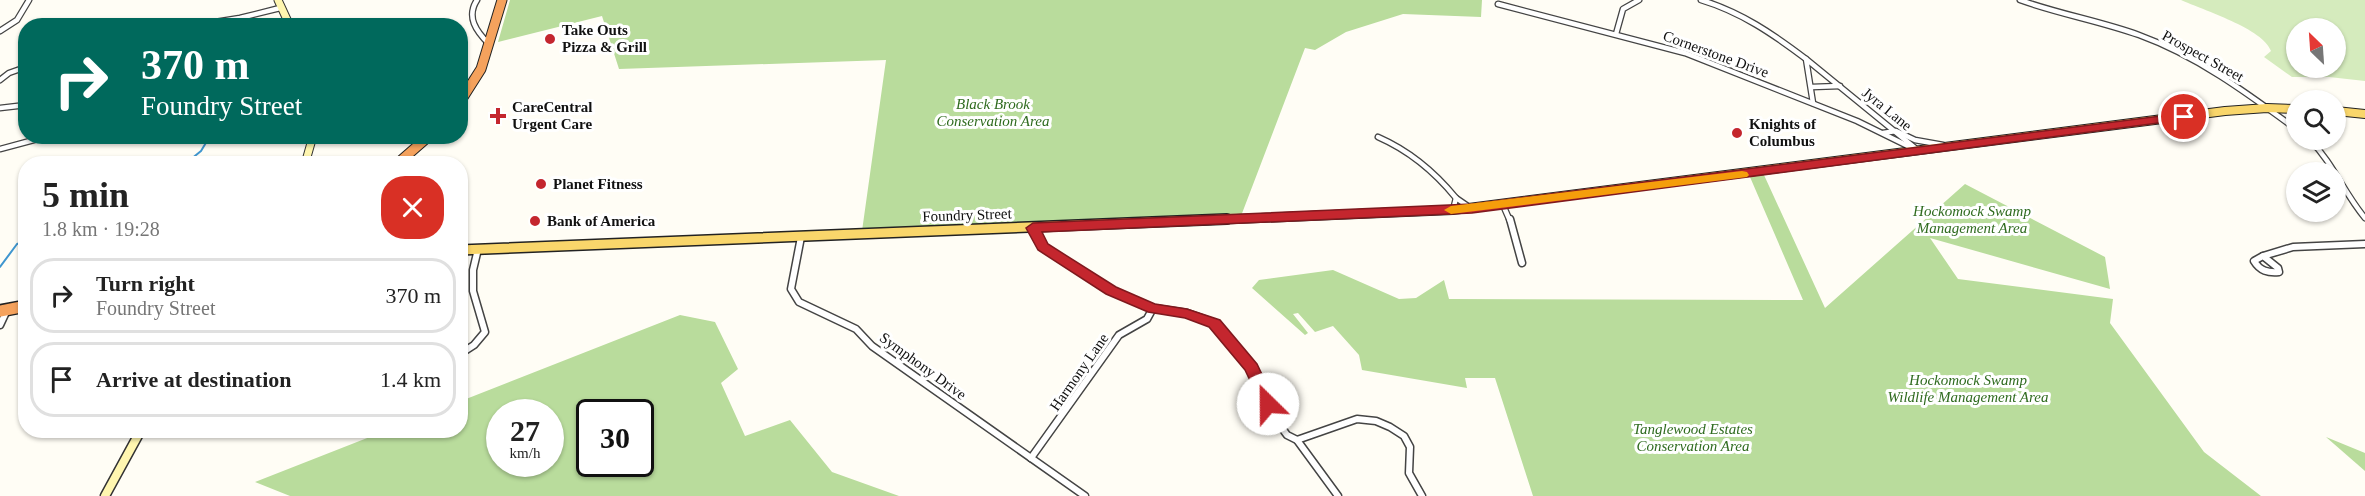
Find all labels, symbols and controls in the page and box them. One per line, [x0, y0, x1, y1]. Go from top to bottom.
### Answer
north arrow [2286, 18, 2346, 78]
map controls [2286, 18, 2346, 222]
place label: Take Outs Pizza & Grill [562, 22, 647, 55]
street label: Cornerstone Drive [1661, 27, 1771, 81]
street label: Prospect Street [2160, 27, 2247, 85]
marker: Take Outs Pizza & Grill [543, 32, 557, 46]
icon: right [42, 42, 120, 120]
text: 370 m [141, 42, 250, 88]
street label: Jyra Lane [1859, 84, 1915, 134]
button: search [2286, 90, 2346, 150]
text: Foundry Street [141, 91, 302, 121]
pin [2158, 91, 2209, 142]
park label: Black Brook Conservation Area [937, 96, 1049, 129]
place label: CareCentral Urgent Care [512, 99, 593, 132]
icon: arrive [2167, 100, 2200, 133]
marker: CareCentral Urgent Care [489, 107, 507, 125]
place label: Knights of Columbus [1749, 116, 1817, 149]
marker: Knights of Columbus [1730, 126, 1744, 140]
button: layers [2286, 162, 2346, 222]
text: 5 min [42, 175, 129, 215]
button: close [381, 176, 444, 239]
place label: Planet Fitness [553, 176, 643, 192]
marker: Planet Fitness [534, 177, 548, 191]
park label: Hockomock Swamp Management Area [1912, 203, 2031, 236]
street label: Foundry Street [922, 205, 1013, 225]
place label: Bank of America [547, 213, 656, 229]
marker: Bank of America [528, 214, 542, 228]
text: 1.8 km · 19:28 [42, 218, 160, 240]
text: Turn right [96, 271, 195, 296]
icon: right [45, 279, 78, 312]
text: 370 m [385, 283, 441, 308]
text: Foundry Street [96, 297, 215, 319]
street label: Symphony Drive [877, 329, 970, 403]
street label: Harmony Lane [1047, 330, 1112, 414]
icon: arrive [45, 363, 78, 396]
text: Arrive at destination [96, 367, 292, 392]
text: 1.4 km [380, 367, 441, 392]
position arrow [1236, 372, 1300, 436]
park label: Hockomock Swamp Wildlife Management Area [1888, 372, 2048, 405]
speed limit sign: 30 [576, 399, 654, 477]
text: 27 [510, 414, 540, 447]
park label: Tanglewood Estates Conservation Area [1633, 421, 1753, 454]
text: km/h [510, 445, 540, 461]

